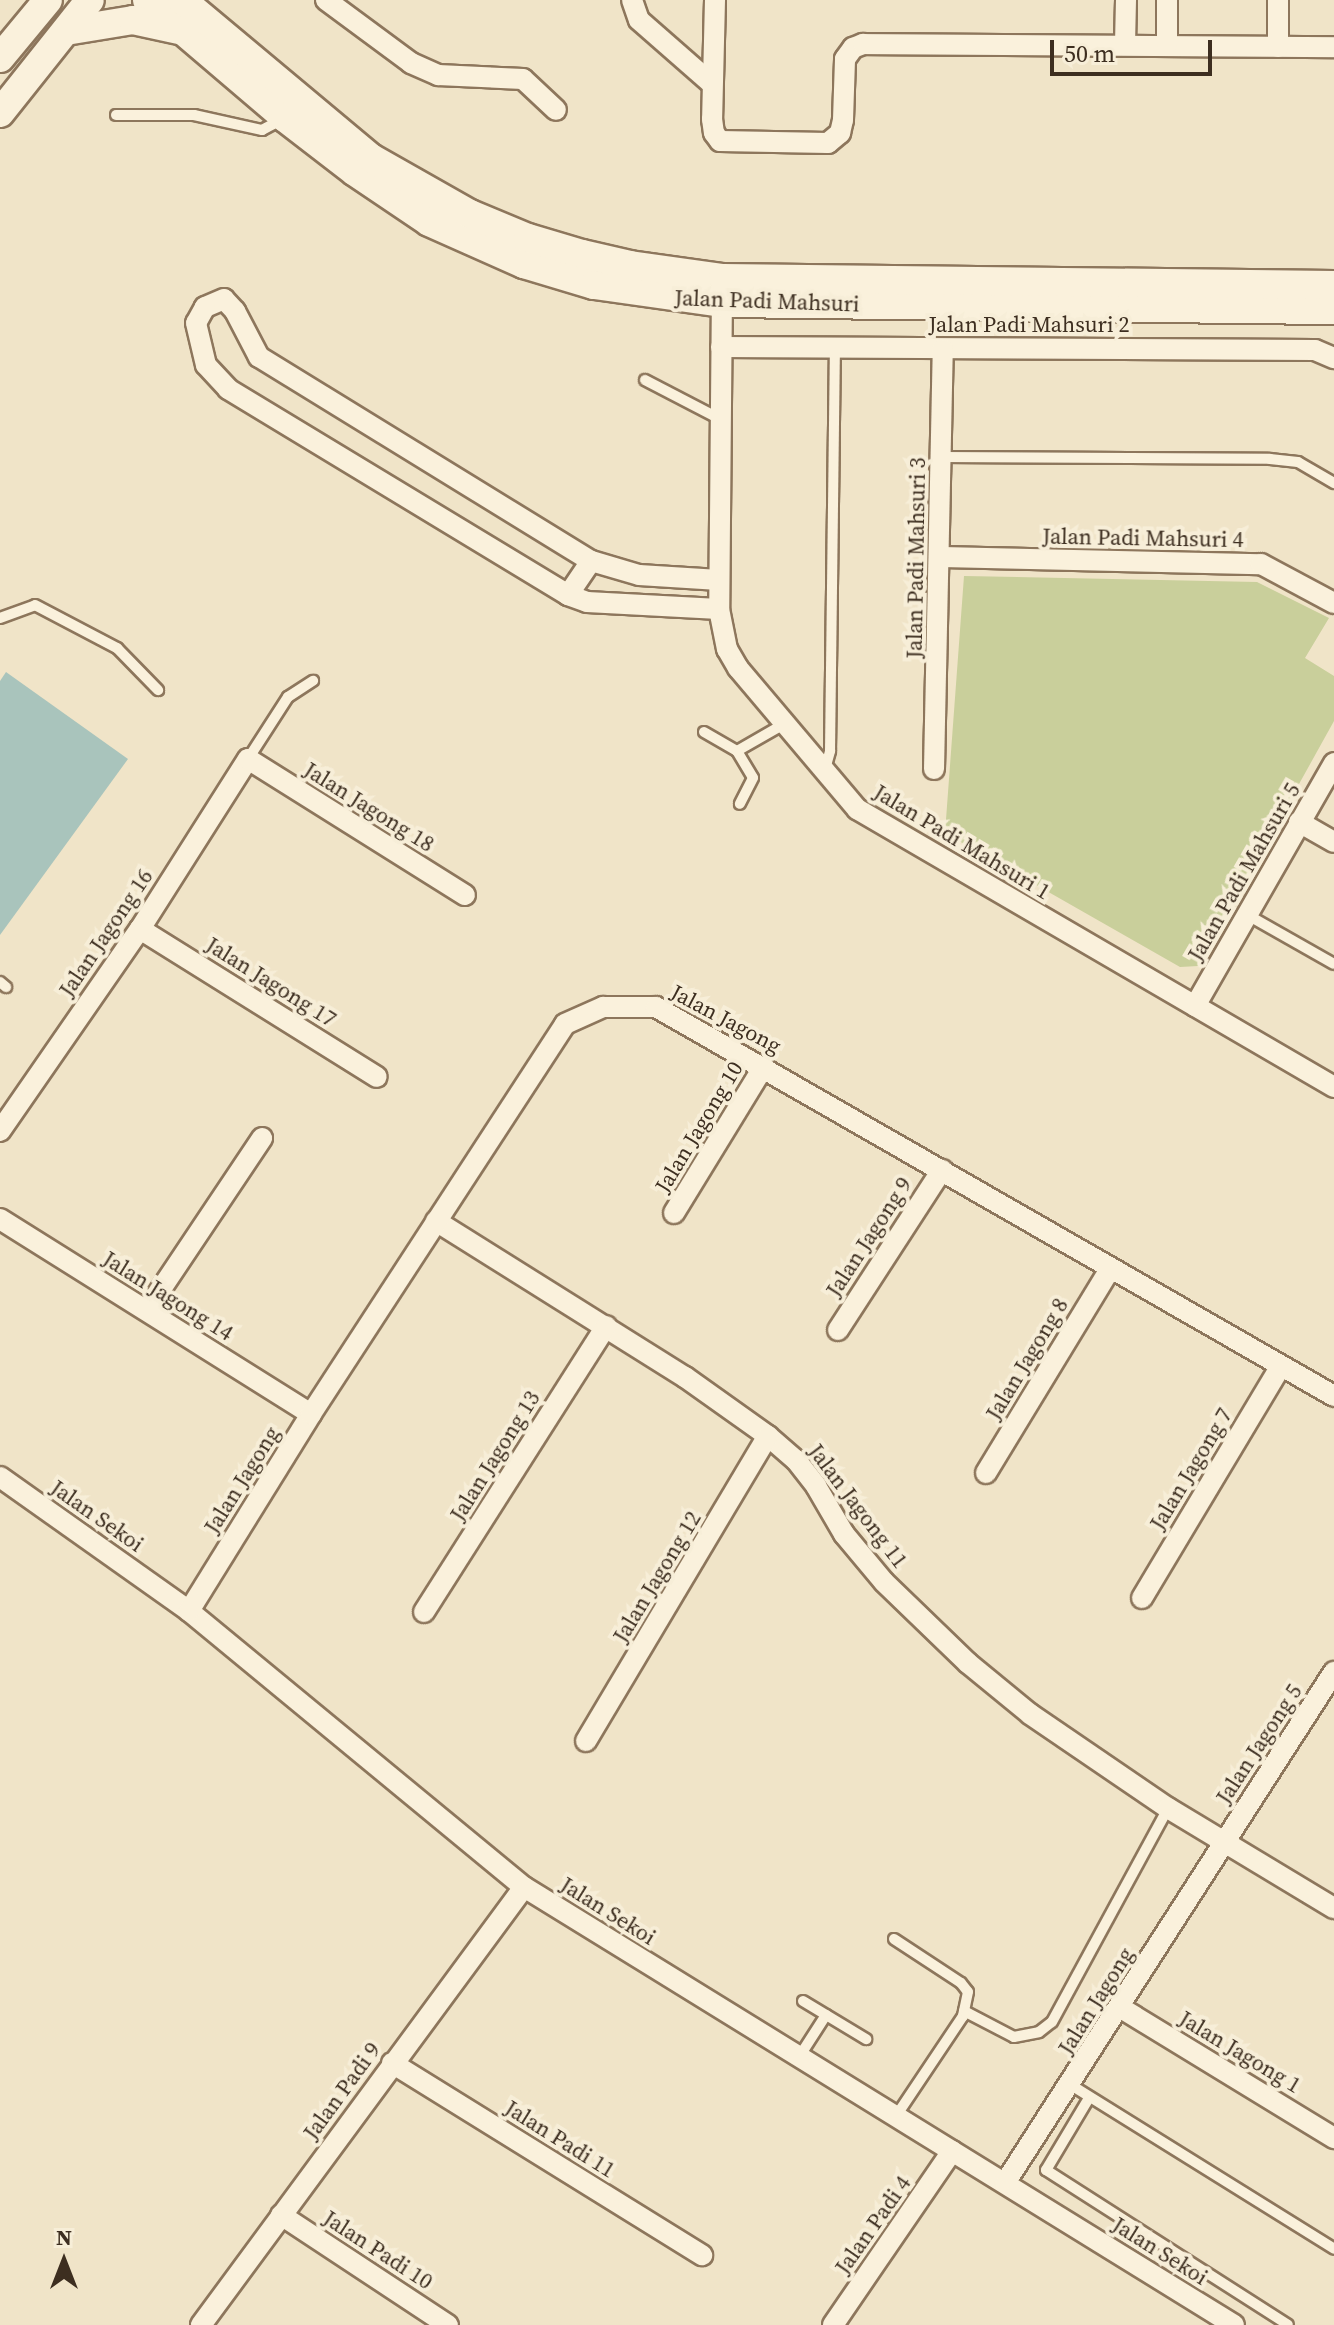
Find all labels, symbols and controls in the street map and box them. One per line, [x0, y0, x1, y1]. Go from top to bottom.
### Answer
scale bar [1054, 24, 1216, 74]
text: 50 m [1064, 37, 1115, 70]
street label: Jalan Padi Mahsuri [674, 285, 860, 317]
street label: Jalan Padi Mahsuri 2 [928, 312, 1130, 338]
street label: Jalan Padi Mahsuri 3 [901, 457, 931, 659]
street label: Jalan Padi Mahsuri 4 [1042, 523, 1244, 553]
street label: Jalan Jagong 18 [299, 756, 439, 858]
street label: Jalan Padi Mahsuri 5 [1182, 778, 1306, 966]
street label: Jalan Padi Mahsuri 1 [869, 779, 1055, 905]
street label: Jalan Jagong 16 [54, 864, 158, 1002]
street label: Jalan Jagong 17 [201, 931, 341, 1033]
street label: Jalan Jagong [666, 979, 786, 1059]
street label: Jalan Jagong 10 [649, 1057, 749, 1197]
street label: Jalan Jagong 9 [820, 1172, 918, 1302]
street label: Jalan Jagong 14 [98, 1245, 238, 1347]
street label: Jalan Jagong 8 [980, 1293, 1074, 1425]
street label: Jalan Jagong 13 [444, 1386, 546, 1526]
street label: Jalan Jagong 7 [1144, 1403, 1238, 1535]
street label: Jalan Jagong [199, 1422, 285, 1538]
street label: Jalan Jagong 11 [803, 1439, 913, 1573]
street label: Jalan Sekoi [46, 1474, 148, 1558]
street label: Jalan Jagong 12 [607, 1507, 707, 1647]
street label: Jalan Jagong 5 [1210, 1679, 1308, 1809]
street label: Jalan Sekoi [556, 1871, 660, 1951]
street label: Jalan Jagong [1053, 1943, 1139, 2059]
street label: Jalan Jagong 1 [1174, 2005, 1306, 2099]
street label: Jalan Padi 9 [298, 2037, 386, 2145]
street label: Jalan Padi 11 [500, 2095, 620, 2183]
street label: Jalan Padi 4 [829, 2171, 917, 2279]
street label: Jalan Padi 10 [318, 2205, 438, 2295]
street label: Jalan Sekoi [1108, 2211, 1212, 2291]
north arrow [24, 2221, 104, 2301]
text: N [56, 2222, 72, 2252]

